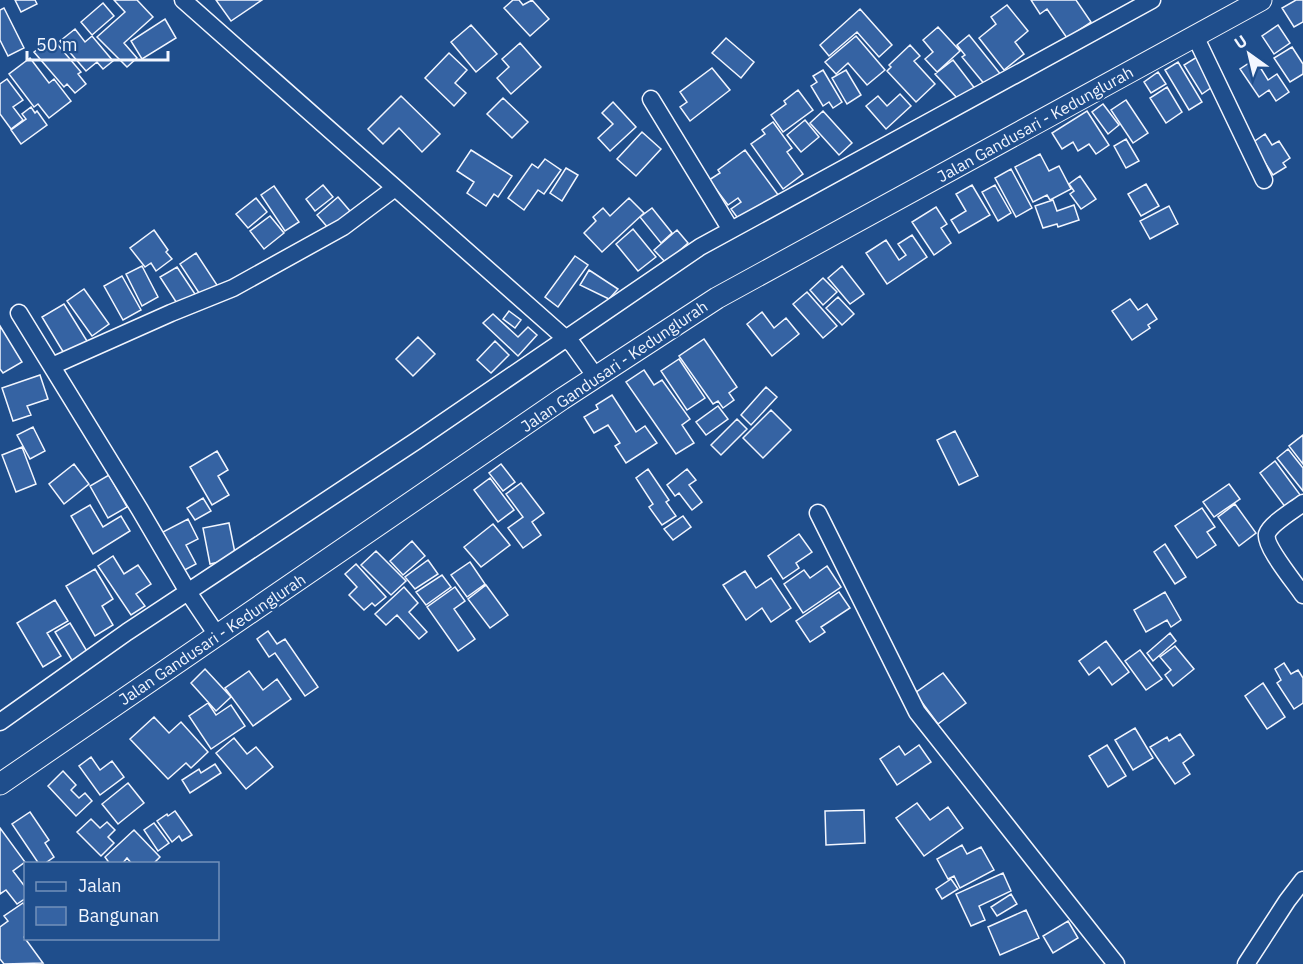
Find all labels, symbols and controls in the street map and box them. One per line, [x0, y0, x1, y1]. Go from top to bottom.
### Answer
scale bar [27, 24, 168, 62]
north arrow [1219, 24, 1279, 84]
text: U [1230, 30, 1251, 53]
text: 50 m [36, 33, 78, 56]
street label: Jalan Gandusari - Kedunglurah [933, 62, 1137, 186]
street label: Jalan Gandusari - Kedunglurah [517, 296, 711, 436]
street label: Jalan Gandusari - Kedunglurah [115, 569, 309, 709]
legend [24, 862, 219, 940]
text: Jalan [78, 874, 122, 897]
text: Bangunan [78, 904, 159, 927]

